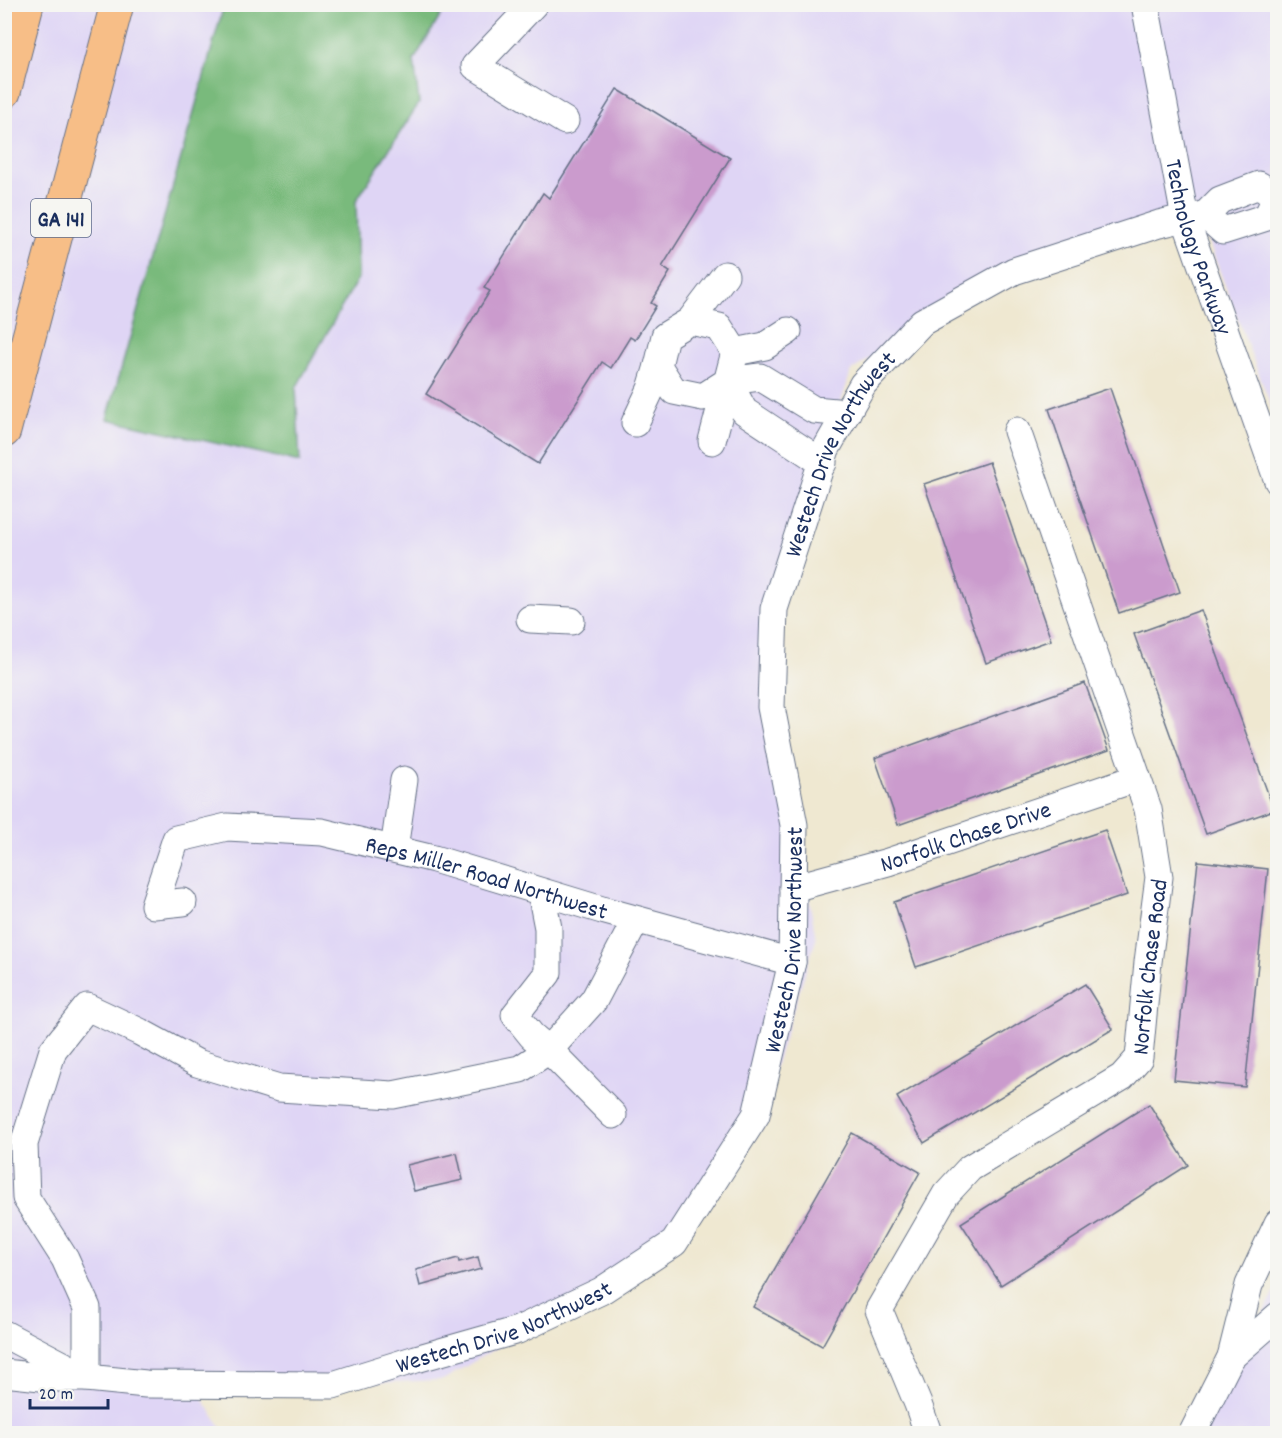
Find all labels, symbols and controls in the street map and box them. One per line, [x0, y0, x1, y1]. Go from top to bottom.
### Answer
street label: Technology Parkway [1154, 157, 1239, 341]
road number: GA 141 [31, 199, 91, 237]
street label: Westech Drive Northwest [778, 345, 906, 562]
street label: Norfolk Chase Drive [877, 794, 1056, 883]
street label: Westech Drive Northwest [757, 826, 814, 1057]
street label: Reps Miller Road Northwest [362, 829, 611, 931]
street label: Norfolk Chase Road [1125, 877, 1179, 1057]
street label: Westech Drive Northwest [392, 1274, 620, 1384]
scale bar [30, 1372, 108, 1410]
text: 20 m [39, 1383, 73, 1408]

